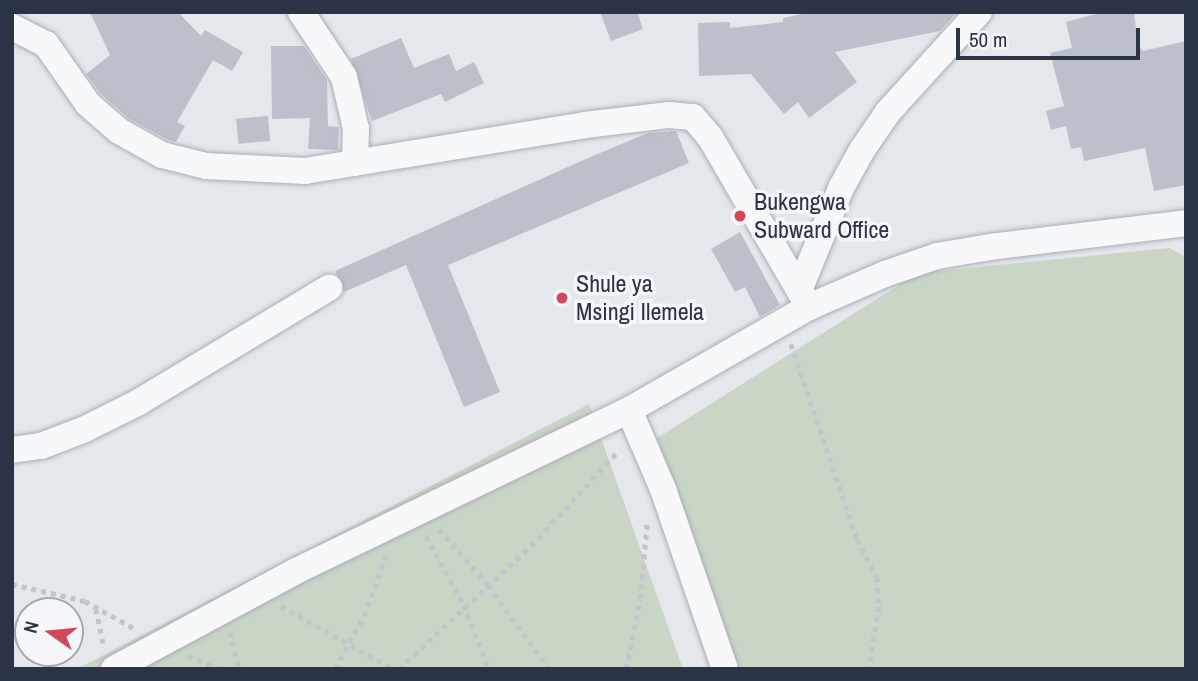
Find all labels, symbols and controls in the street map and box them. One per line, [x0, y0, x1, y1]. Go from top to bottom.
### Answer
scale bar [960, 14, 1144, 58]
text: 50 m [969, 25, 1007, 54]
place label: Bukengwa Subward Office [754, 188, 889, 244]
marker: Bukengwa Subward Office [732, 208, 748, 224]
place label: Shule ya Msingi Ilemela [576, 270, 704, 326]
marker: Shule ya Msingi Ilemela [554, 290, 570, 306]
north arrow [14, 597, 84, 667]
text: N [17, 618, 45, 636]

